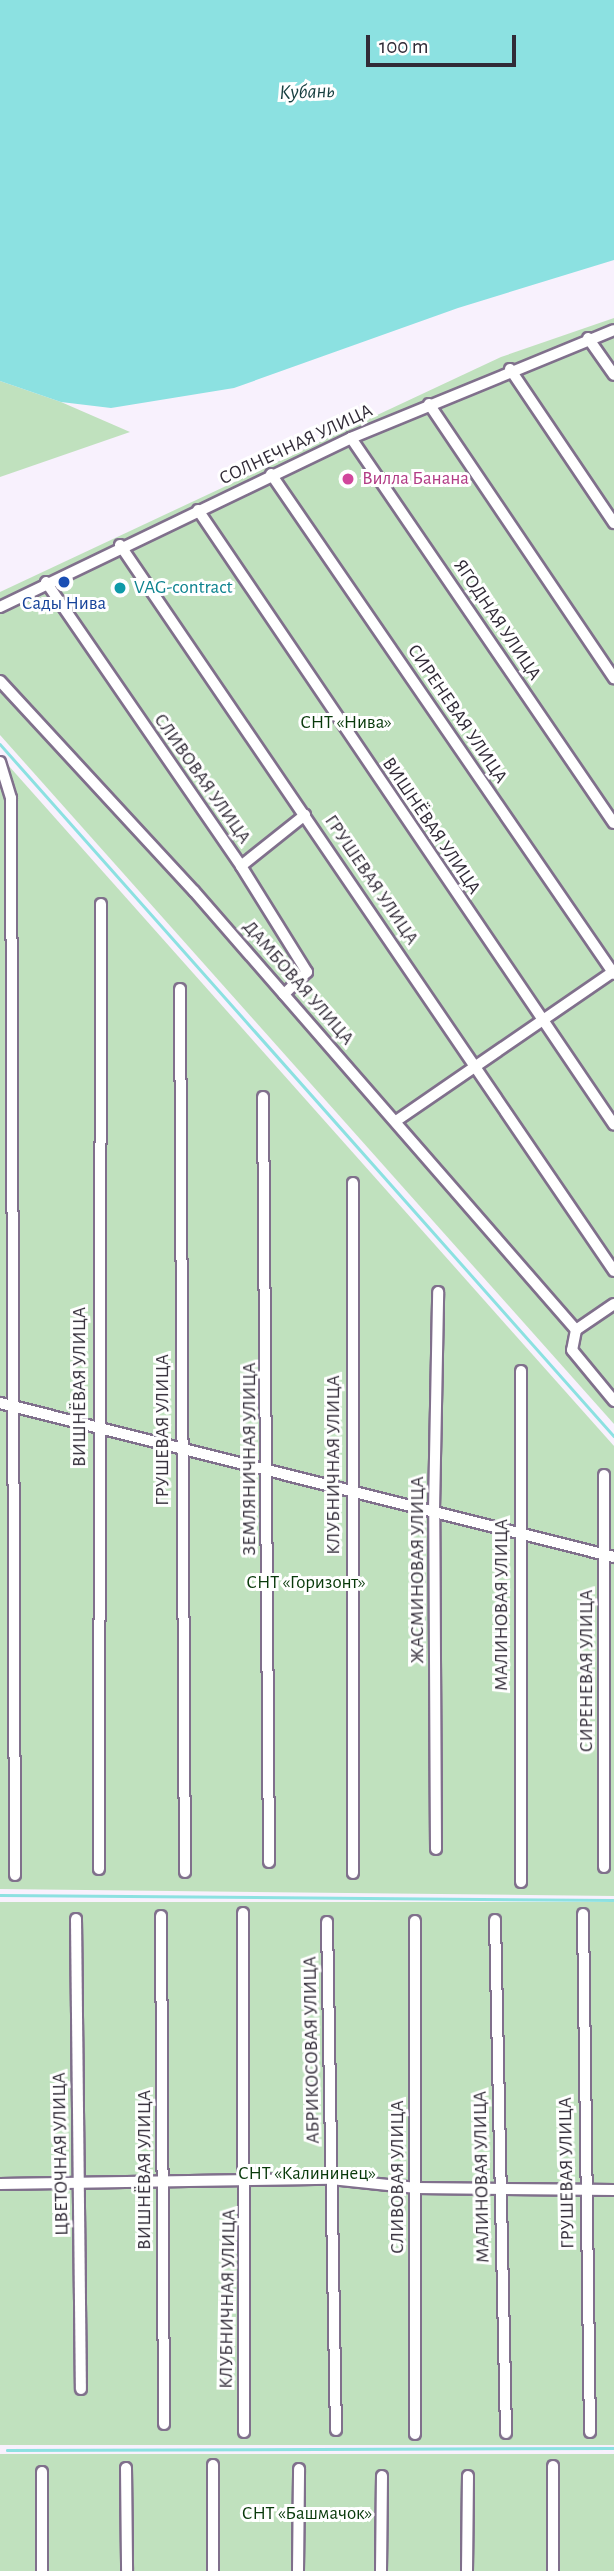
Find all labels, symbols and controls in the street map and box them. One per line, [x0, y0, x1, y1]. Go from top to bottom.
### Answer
scale bar [369, 21, 520, 65]
text: 100 m [379, 36, 429, 57]
water label: Кубань [279, 78, 335, 106]
street label: СОЛНЕЧНАЯ УЛИЦА [216, 399, 376, 491]
place label: Вилла Банана [362, 468, 469, 490]
marker: Вилла Банана [340, 471, 356, 487]
street label: ЯГОДНАЯ УЛИЦА [448, 555, 546, 685]
marker: Сады Нива [56, 574, 72, 590]
place label: VAG-contract [134, 577, 233, 599]
marker: VAG-contract [112, 580, 128, 596]
place label: Сады Нива [22, 593, 106, 615]
street label: СИРЕНЕВАЯ УЛИЦА [402, 640, 512, 788]
street label: СЛИВОВАЯ УЛИЦА [149, 709, 255, 849]
park label: СНТ «Нива» [300, 712, 392, 734]
street label: ВИШНЁВАЯ УЛИЦА [377, 753, 485, 899]
street label: ГРУШЕВАЯ УЛИЦА [319, 811, 423, 949]
street label: ДАМБОВАЯ УЛИЦА [238, 916, 358, 1050]
street label: ВИШНЁВАЯ УЛИЦА [69, 1307, 91, 1467]
street label: ГРУШЕВАЯ УЛИЦА [152, 1354, 174, 1506]
street label: ЗЕМЛЯНИЧНАЯ УЛИЦА [239, 1362, 261, 1556]
street label: КЛУБНИЧНАЯ УЛИЦА [323, 1375, 345, 1555]
street label: ЖАСМИНОВАЯ УЛИЦА [407, 1476, 429, 1664]
street label: МАЛИНОВАЯ УЛИЦА [491, 1519, 513, 1691]
park label: СНТ «Горизонт» [246, 1572, 366, 1594]
street label: СИРЕНЕВАЯ УЛИЦА [576, 1590, 598, 1752]
street label: АБРИКОСОВАЯ УЛИЦА [299, 1956, 325, 2144]
street label: ЦВЕТОЧНАЯ УЛИЦА [48, 2072, 74, 2236]
street label: ВИШНЁВАЯ УЛИЦА [134, 2090, 156, 2250]
street label: МАЛИНОВАЯ УЛИЦА [469, 2091, 495, 2263]
street label: ГРУШЕВАЯ УЛИЦА [554, 2097, 580, 2249]
street label: СЛИВОВАЯ УЛИЦА [387, 2100, 409, 2254]
park label: СНТ «Калининец» [238, 2163, 376, 2185]
street label: КЛУБНИЧНАЯ УЛИЦА [215, 2209, 241, 2389]
park label: СНТ «Башмачок» [242, 2503, 372, 2525]

